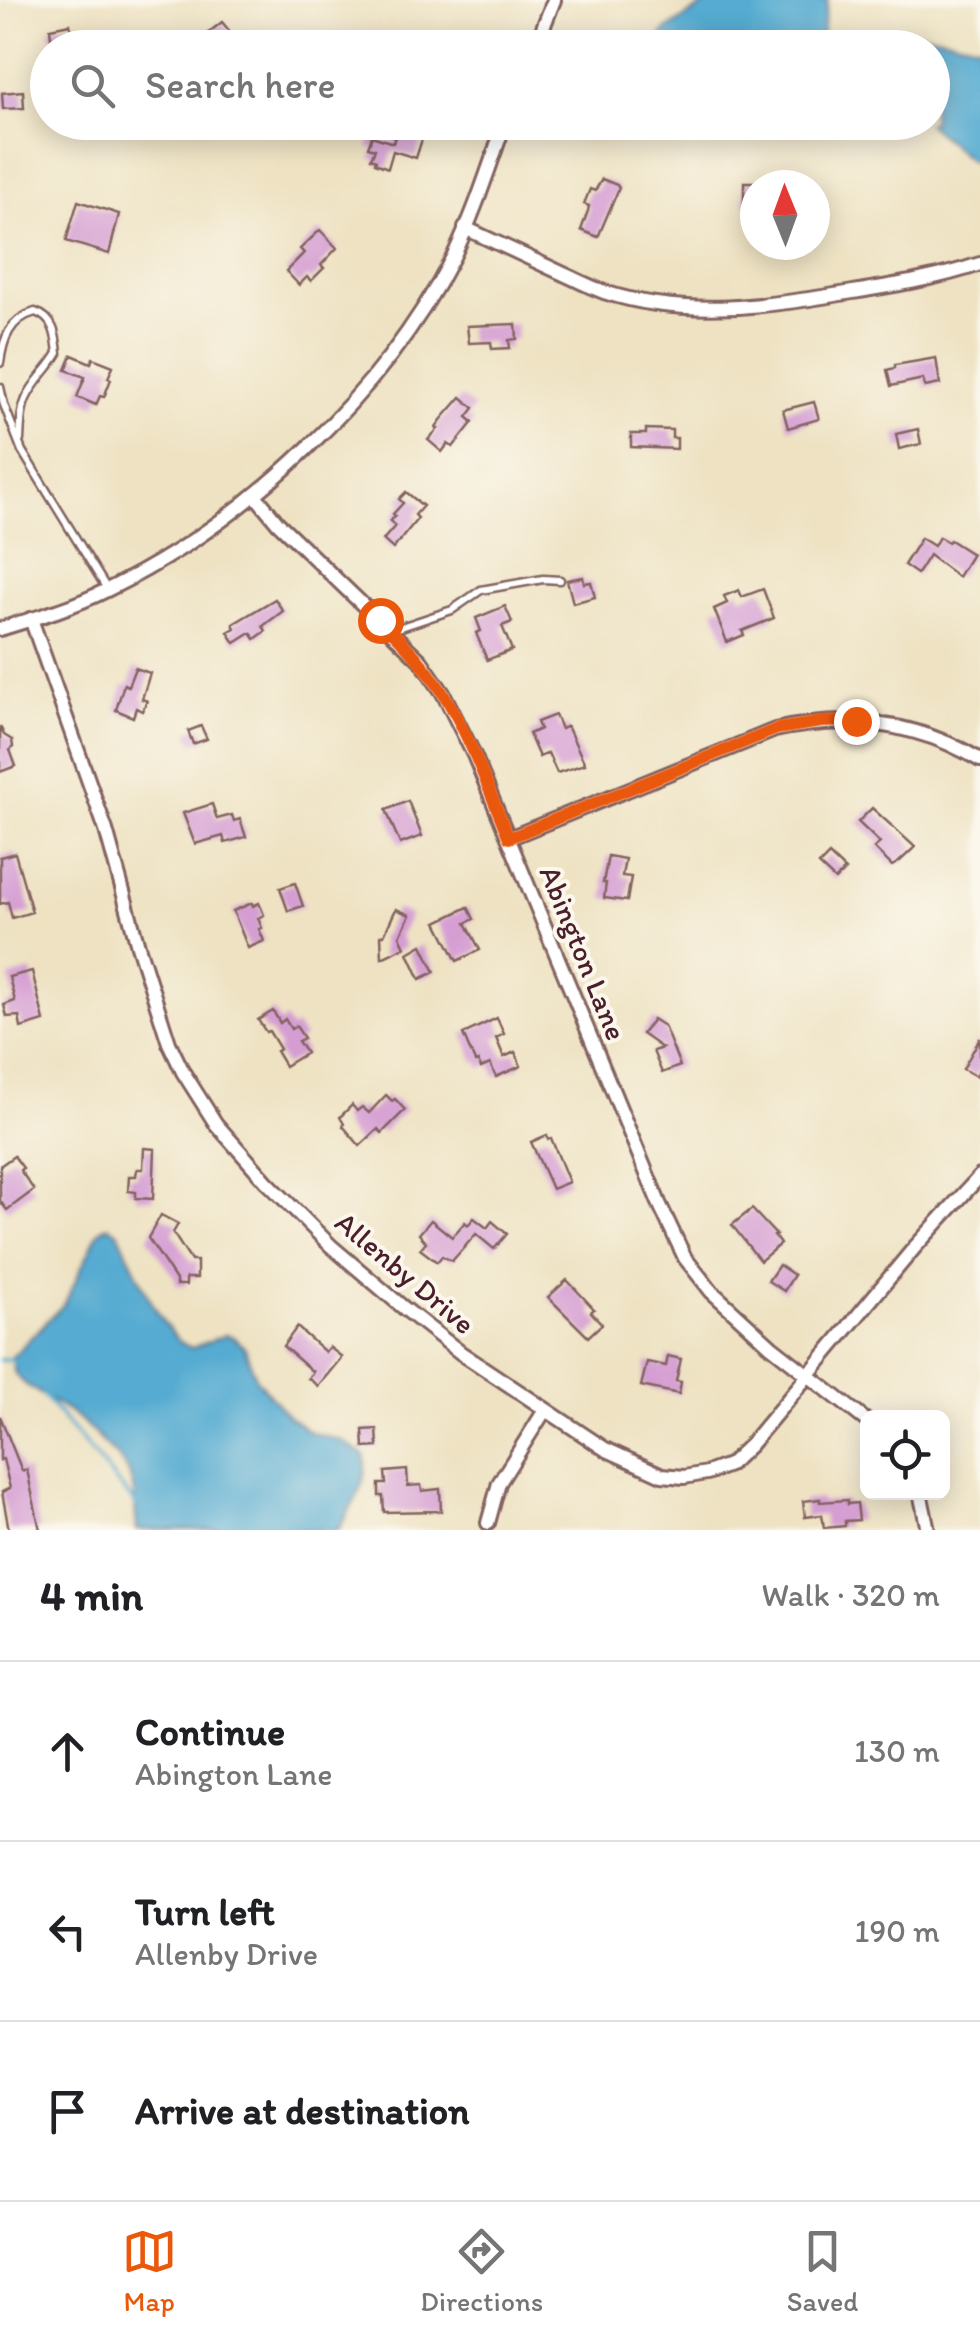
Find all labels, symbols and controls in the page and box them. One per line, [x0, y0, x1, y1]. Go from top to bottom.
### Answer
search box [30, 30, 950, 140]
icon: search [65, 58, 120, 113]
text: Search here [145, 62, 336, 108]
north arrow [740, 170, 830, 260]
route start [358, 598, 404, 644]
route end [834, 699, 880, 745]
street label: Abington Lane [532, 860, 635, 1046]
street label: Allenby Drive [328, 1203, 483, 1342]
map controls [860, 1410, 950, 1500]
button: locate [860, 1410, 950, 1500]
text: 4 min [40, 1570, 143, 1621]
text: Walk · 320 m [762, 1576, 940, 1614]
text: Continue [135, 1709, 285, 1755]
icon: ahead [40, 1724, 95, 1779]
text: 130 m [854, 1732, 940, 1770]
text: Abington Lane [135, 1755, 333, 1793]
text: Turn left [135, 1889, 275, 1935]
icon: left [40, 1904, 95, 1959]
text: 190 m [855, 1912, 940, 1950]
text: Allenby Drive [135, 1935, 318, 1973]
icon: arrive [40, 2084, 95, 2139]
text: Arrive at destination [135, 2088, 470, 2134]
tab: Map [122, 2224, 177, 2318]
tab: Directions [420, 2224, 543, 2318]
tab: Saved [787, 2224, 858, 2318]

